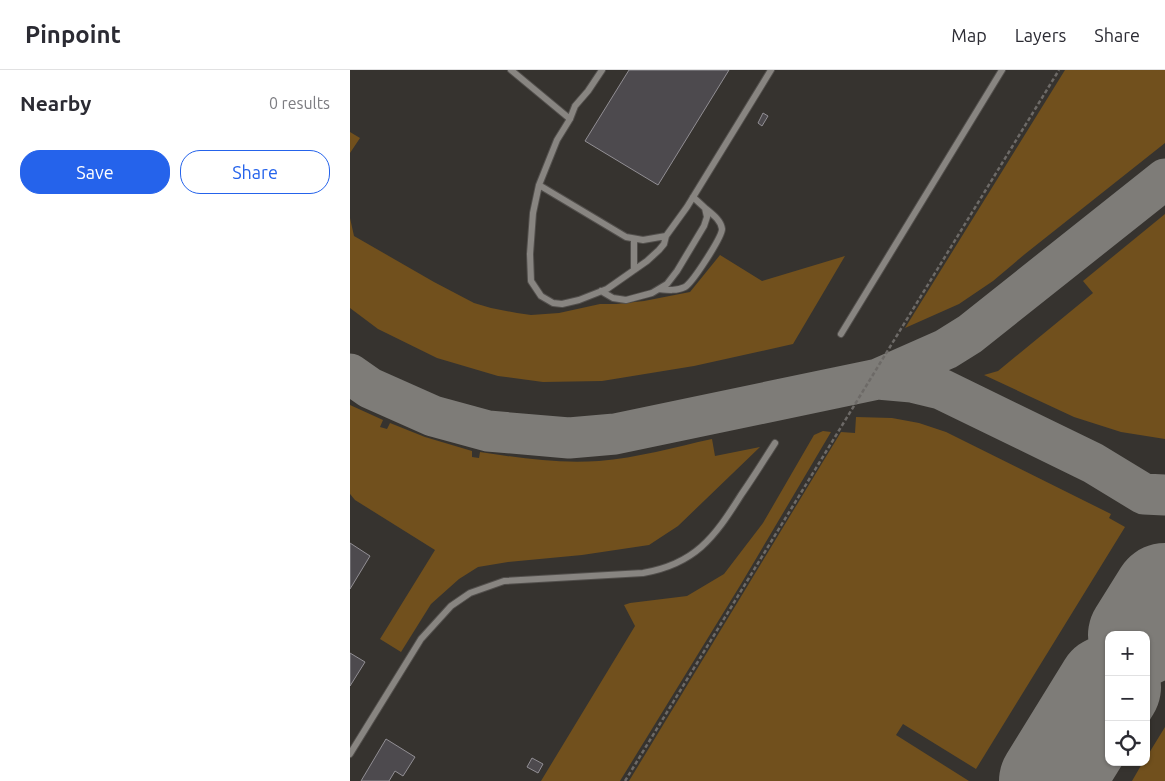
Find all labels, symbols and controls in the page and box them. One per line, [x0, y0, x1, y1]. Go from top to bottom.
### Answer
text: Pinpoint [25, 21, 121, 48]
text: Map [951, 25, 987, 45]
text: Layers [1015, 25, 1066, 45]
text: Share [1094, 25, 1140, 45]
text: Nearby [20, 91, 91, 115]
text: 0 results [269, 94, 330, 112]
button: Save [20, 150, 170, 194]
button: Share [180, 150, 330, 194]
map controls [1105, 631, 1150, 766]
button: + [1105, 631, 1150, 676]
button: − [1105, 676, 1150, 721]
button: locate [1105, 721, 1150, 766]

